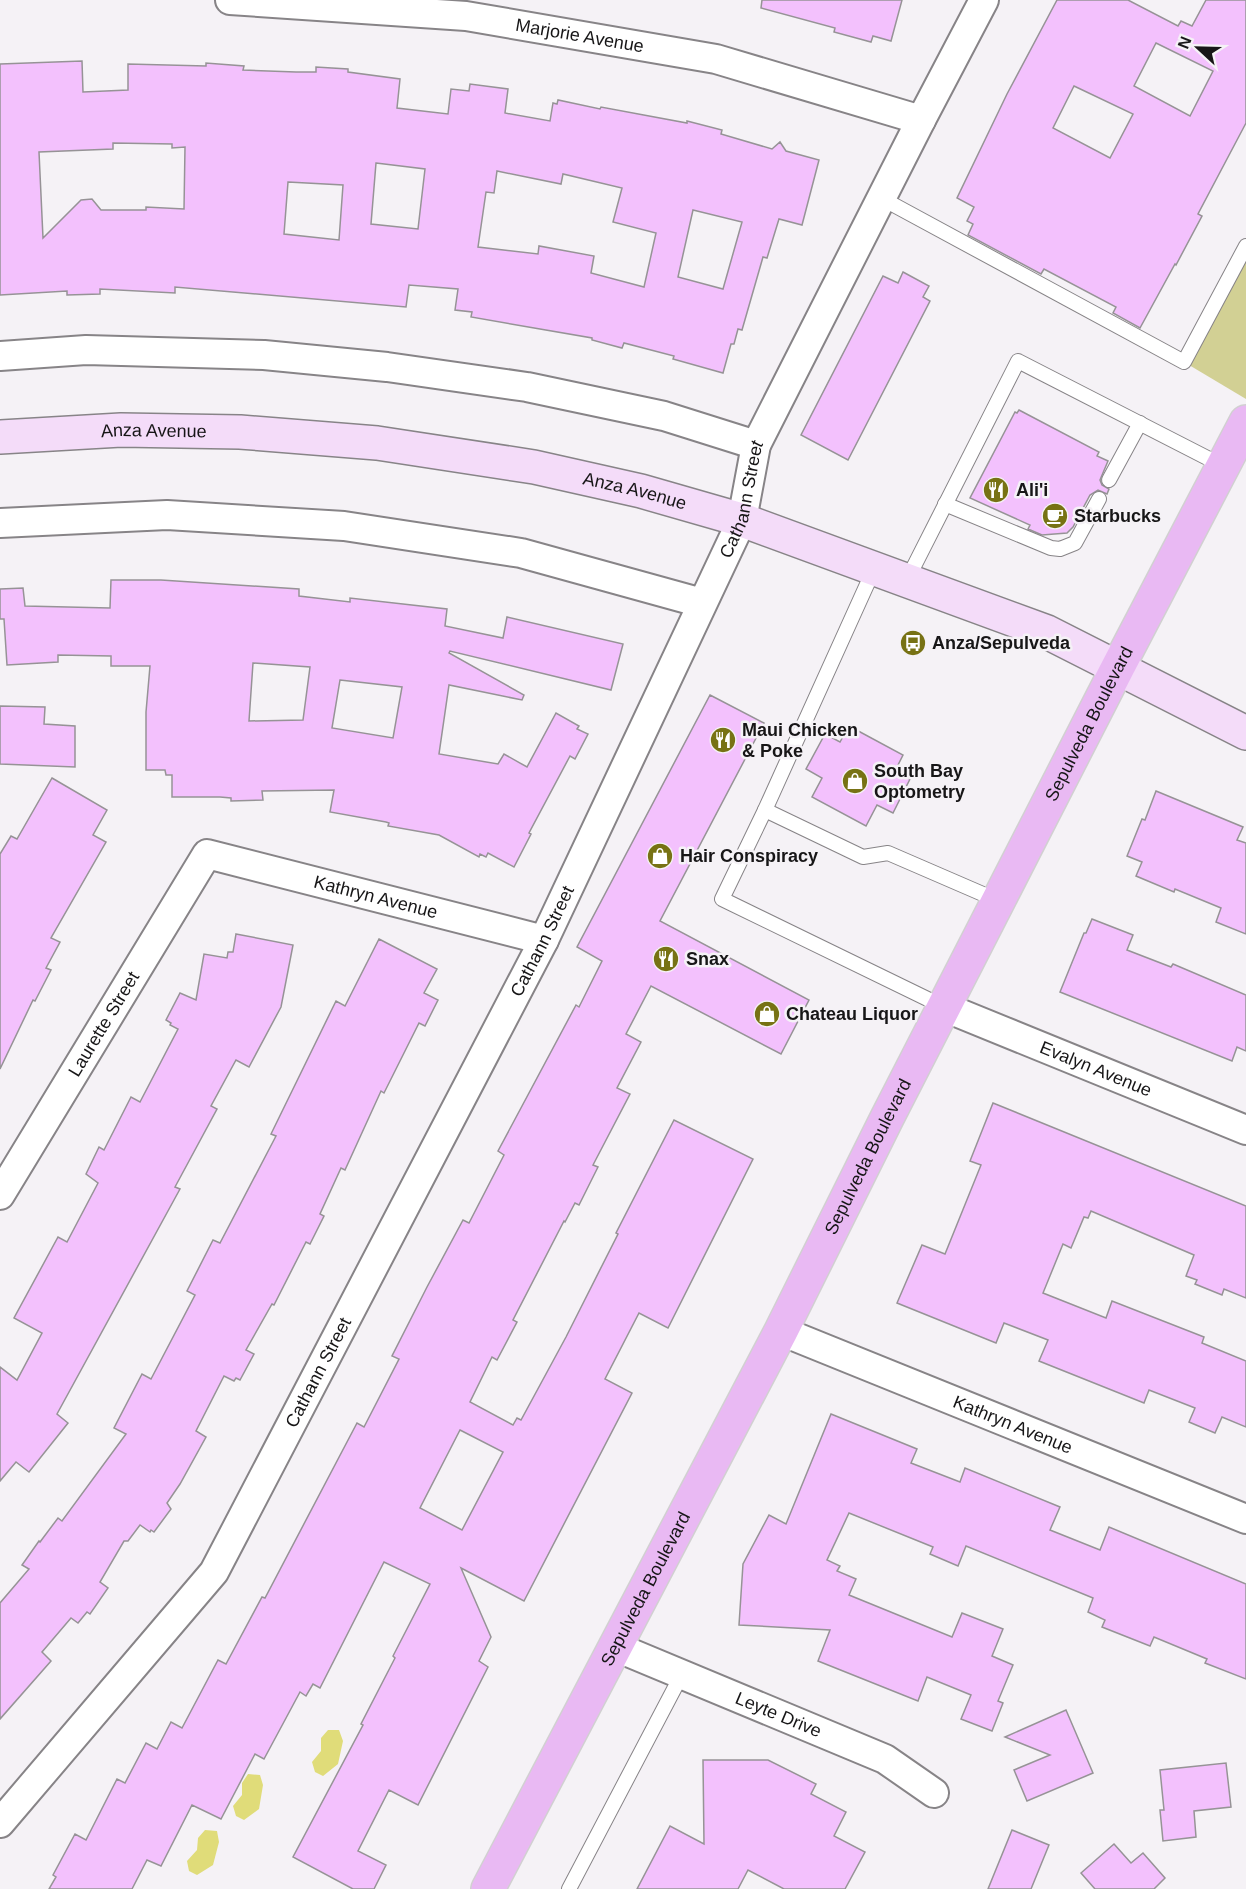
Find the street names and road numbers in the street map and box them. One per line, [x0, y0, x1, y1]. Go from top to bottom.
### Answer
street label: Marjorie Avenue [514, 15, 645, 56]
street label: Anza Avenue [100, 420, 207, 441]
street label: Cathann Street [716, 437, 767, 561]
street label: Anza Avenue [581, 468, 689, 514]
street label: Sepulveda Boulevard [1041, 643, 1137, 805]
street label: Kathryn Avenue [312, 872, 440, 922]
street label: Cathann Street [506, 883, 578, 1000]
street label: Laurette Street [64, 968, 143, 1080]
street label: Evalyn Avenue [1037, 1037, 1155, 1101]
street label: Sepulveda Boulevard [821, 1076, 915, 1238]
street label: Cathann Street [281, 1314, 355, 1431]
street label: Kathryn Avenue [950, 1392, 1075, 1458]
street label: Sepulveda Boulevard [597, 1508, 694, 1669]
street label: Leyte Drive [733, 1688, 824, 1741]

